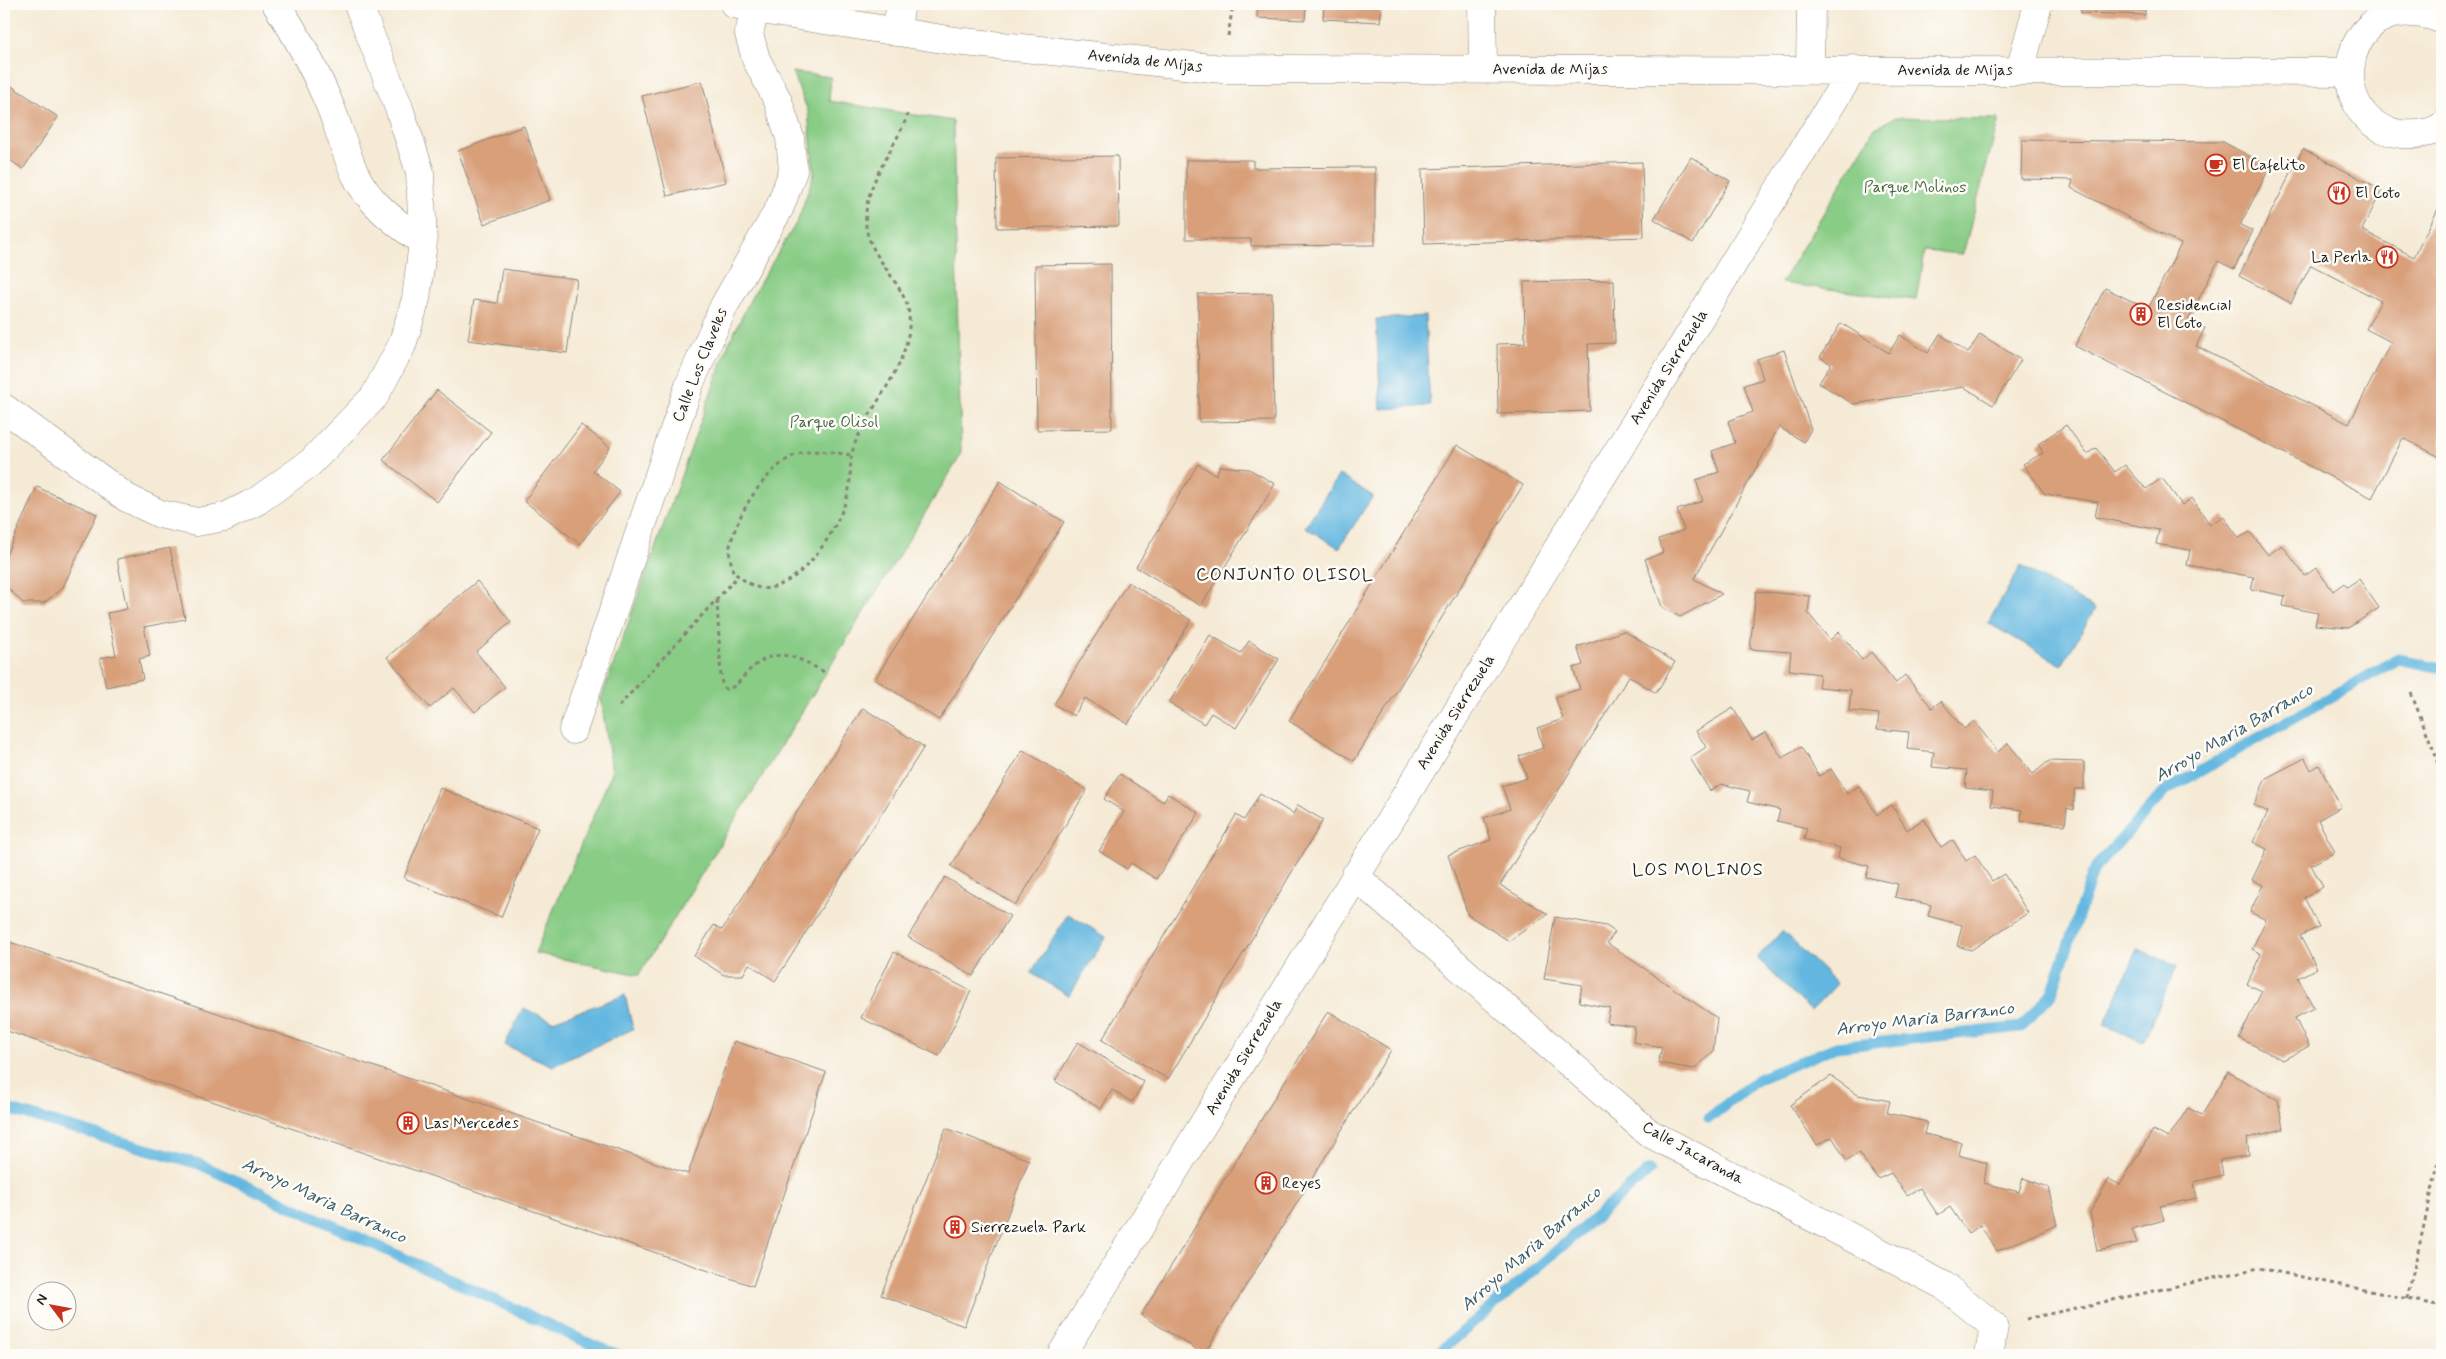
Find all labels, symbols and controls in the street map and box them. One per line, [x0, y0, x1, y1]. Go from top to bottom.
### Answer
street label: Avenida de Mijas [1087, 45, 1203, 77]
street label: Avenida de Mijas [1492, 59, 1608, 80]
street label: Avenida de Mijas [1897, 60, 2013, 81]
cafe icon: El Cafelito [2204, 153, 2228, 177]
place label: El Cafelito [2232, 155, 2305, 176]
park label: Parque Molinos [1864, 177, 1966, 198]
restaurant icon: El Coto [2327, 181, 2351, 205]
place label: El Coto [2355, 183, 2400, 204]
restaurant icon: La Perla [2375, 245, 2399, 269]
place label: La Perla [2311, 247, 2371, 268]
place label: Residencial El Coto [2157, 295, 2231, 334]
building icon: Residencial El Coto [2129, 302, 2153, 326]
street label: Calle Los Claveles [668, 305, 732, 425]
street label: Avenida Sierrezuela [1625, 305, 1713, 429]
park label: Parque Olisol [790, 412, 878, 433]
district label: CONJUNTO OLISOL [1196, 563, 1374, 587]
street label: Avenida Sierrezuela [1412, 650, 1500, 774]
water label: Arroyo Maria Barranco [2150, 677, 2319, 788]
district label: LOS MOLINOS [1632, 858, 1764, 882]
street label: Avenida Sierrezuela [1201, 995, 1287, 1119]
water label: Arroyo Maria Barranco [1835, 996, 2017, 1042]
building icon: Las Mercedes [396, 1111, 420, 1135]
place label: Las Mercedes [424, 1113, 519, 1134]
street label: Calle Jacaranda [1638, 1116, 1748, 1190]
water label: Arroyo Maria Barranco [238, 1152, 411, 1250]
building icon: Reyes [1254, 1171, 1278, 1195]
place label: Reyes [1282, 1173, 1321, 1194]
water label: Arroyo Maria Barranco [1456, 1180, 1607, 1317]
building icon: Sierrezuela Park [943, 1215, 967, 1239]
place label: Sierrezuela Park [971, 1217, 1086, 1238]
north arrow [28, 1282, 78, 1332]
text: N [32, 1291, 52, 1308]

